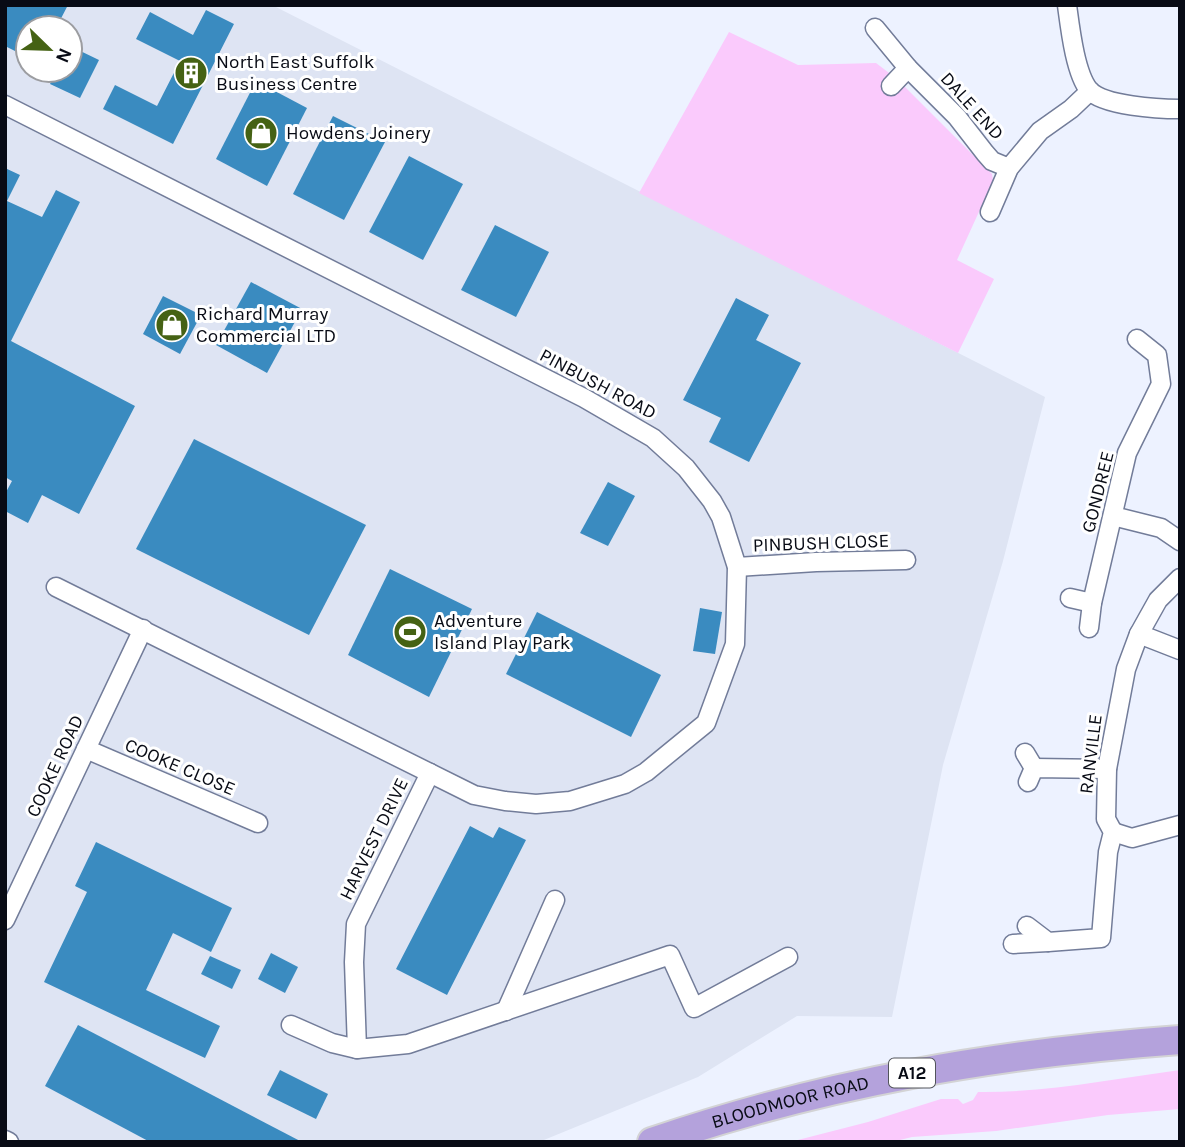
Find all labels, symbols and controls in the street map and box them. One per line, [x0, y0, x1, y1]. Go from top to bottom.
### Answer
north arrow [14, 14, 84, 84]
text: N [51, 45, 77, 66]
place label: North East Suffolk Business Centre [216, 51, 375, 95]
building icon: North East Suffolk Business Centre [172, 54, 210, 92]
street label: DALE END [936, 68, 1008, 144]
shop icon: Howdens Joinery [242, 114, 280, 152]
place label: Howdens Joinery [286, 122, 431, 144]
place label: Richard Murray Commercial LTD [196, 303, 336, 347]
shop icon: Richard Murray Commercial LTD [153, 306, 191, 344]
street label: PINBUSH ROAD [536, 344, 660, 424]
street label: GONDREE [1077, 449, 1119, 535]
street label: PINBUSH CLOSE [752, 530, 890, 556]
place label: Adventure Island Play Park [434, 610, 571, 654]
sports icon: Adventure Island Play Park [391, 613, 429, 651]
street label: COOKE ROAD [22, 711, 88, 821]
street label: RANVILLE [1075, 713, 1107, 795]
street label: COOKE CLOSE [121, 734, 239, 800]
street label: HARVEST DRIVE [335, 774, 413, 904]
road number: A12 [889, 1058, 935, 1088]
street label: BLOODMOOR ROAD [709, 1072, 871, 1133]

